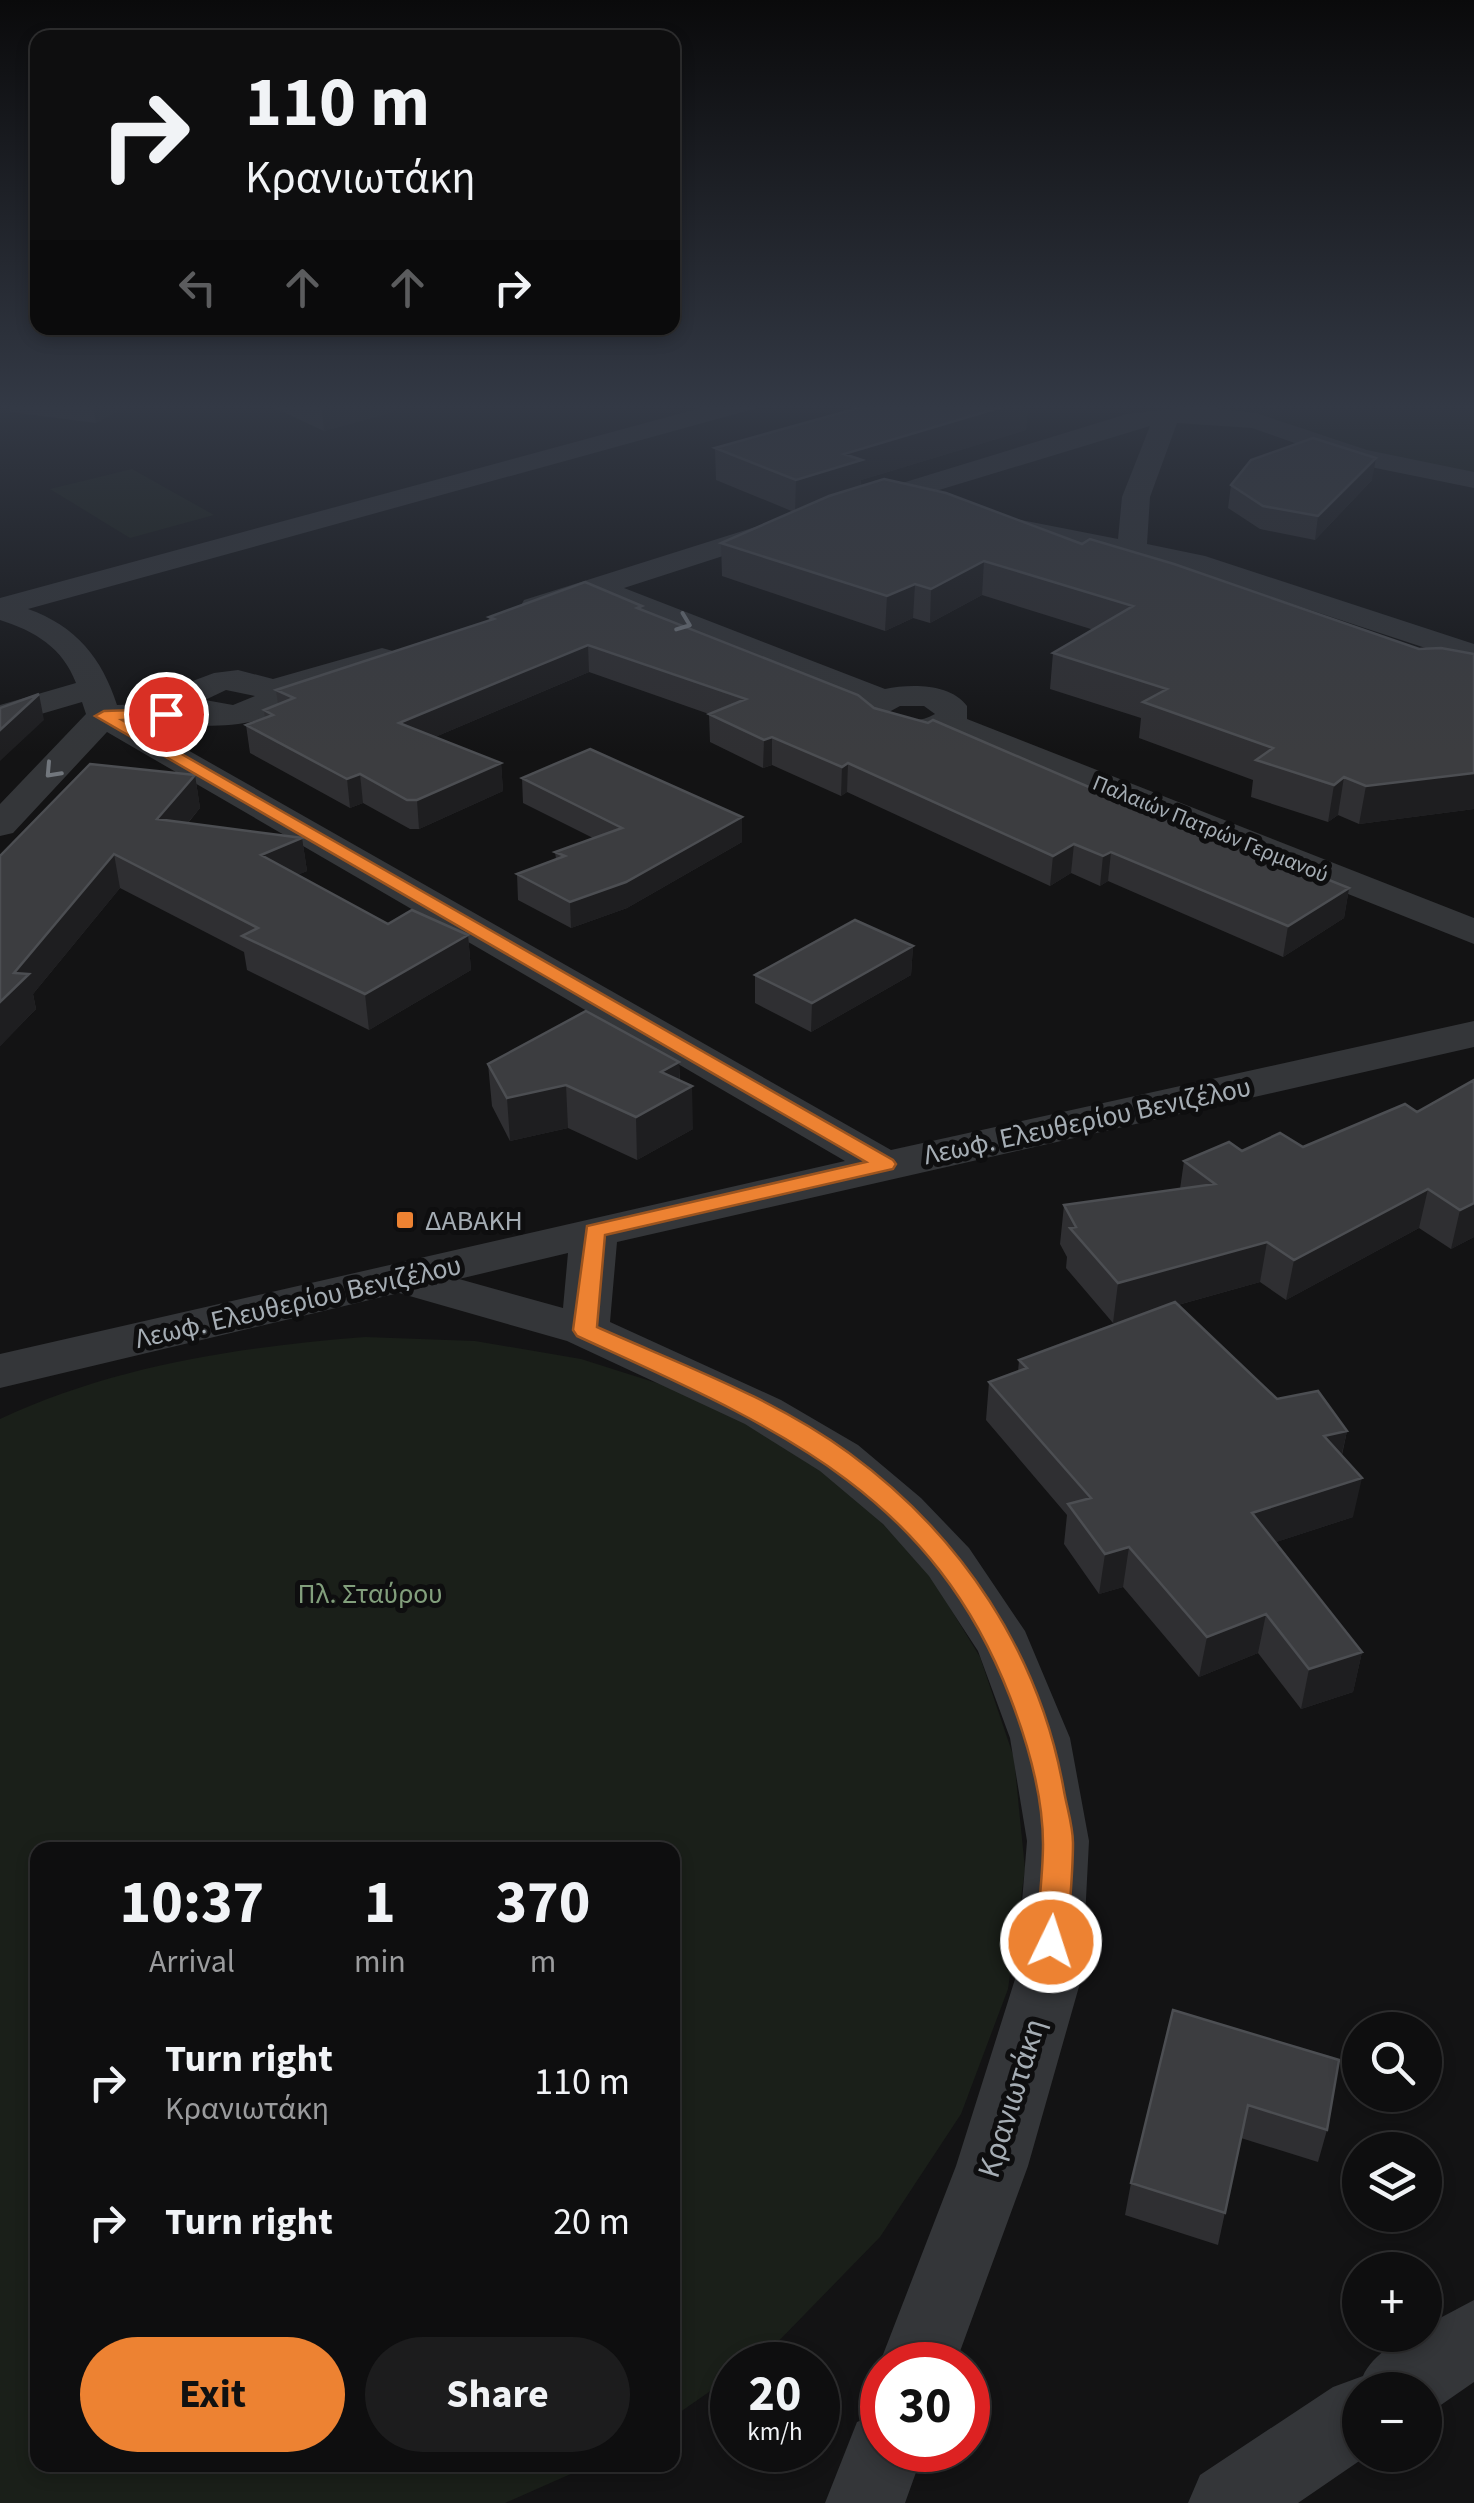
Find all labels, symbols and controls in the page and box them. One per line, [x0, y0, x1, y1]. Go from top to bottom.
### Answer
text: 110 m [245, 53, 430, 153]
icon: right [80, 70, 210, 200]
text: Κρανιωτάκη [245, 146, 476, 210]
icon: left [170, 260, 225, 315]
icon: ahead [275, 260, 330, 315]
icon: ahead [380, 260, 435, 315]
icon: right [485, 260, 540, 315]
one-way arrow [675, 611, 692, 631]
pin [124, 672, 209, 757]
icon: arrive [139, 687, 194, 742]
one-way arrow [46, 759, 64, 777]
street label: Παλαιών Πατρών Γερμανού [1088, 767, 1333, 891]
street label: Λεωφ. Ελευθερίου Βενιζέλου [920, 1067, 1254, 1175]
place label: ΔΑΒΑΚΗ [425, 1201, 523, 1241]
marker: ΔΑΒΑΚΗ [394, 1209, 416, 1231]
street label: Λεωφ. Ελευθερίου Βενιζέλου [131, 1245, 465, 1359]
park label: Πλ. Σταύρου [297, 1574, 443, 1614]
text: 10:37 [120, 1861, 264, 1946]
text: 1 [364, 1861, 396, 1946]
text: 370 [495, 1861, 590, 1946]
position arrow [999, 1890, 1103, 1994]
text: Arrival [149, 1939, 235, 1985]
text: min [354, 1939, 406, 1985]
text: m [530, 1939, 556, 1985]
map controls [1342, 2012, 1442, 2472]
button: search [1342, 2012, 1442, 2112]
street label: Κρανιωτάκη [966, 2013, 1058, 2183]
text: Turn right [165, 2032, 333, 2086]
icon: right [80, 2055, 135, 2110]
text: 110 m [534, 2055, 630, 2109]
text: Κρανιωτάκη [165, 2086, 329, 2132]
button: layers [1342, 2132, 1442, 2232]
icon: right [80, 2195, 135, 2250]
text: Turn right [165, 2195, 333, 2249]
text: 20 m [553, 2195, 630, 2249]
button: + [1342, 2252, 1442, 2352]
button: Exit [80, 2337, 345, 2452]
button: Share [365, 2337, 630, 2452]
speed limit sign: 30 [860, 2342, 990, 2472]
text: 20 [749, 2359, 801, 2430]
button: − [1342, 2372, 1442, 2472]
text: km/h [747, 2414, 803, 2450]

